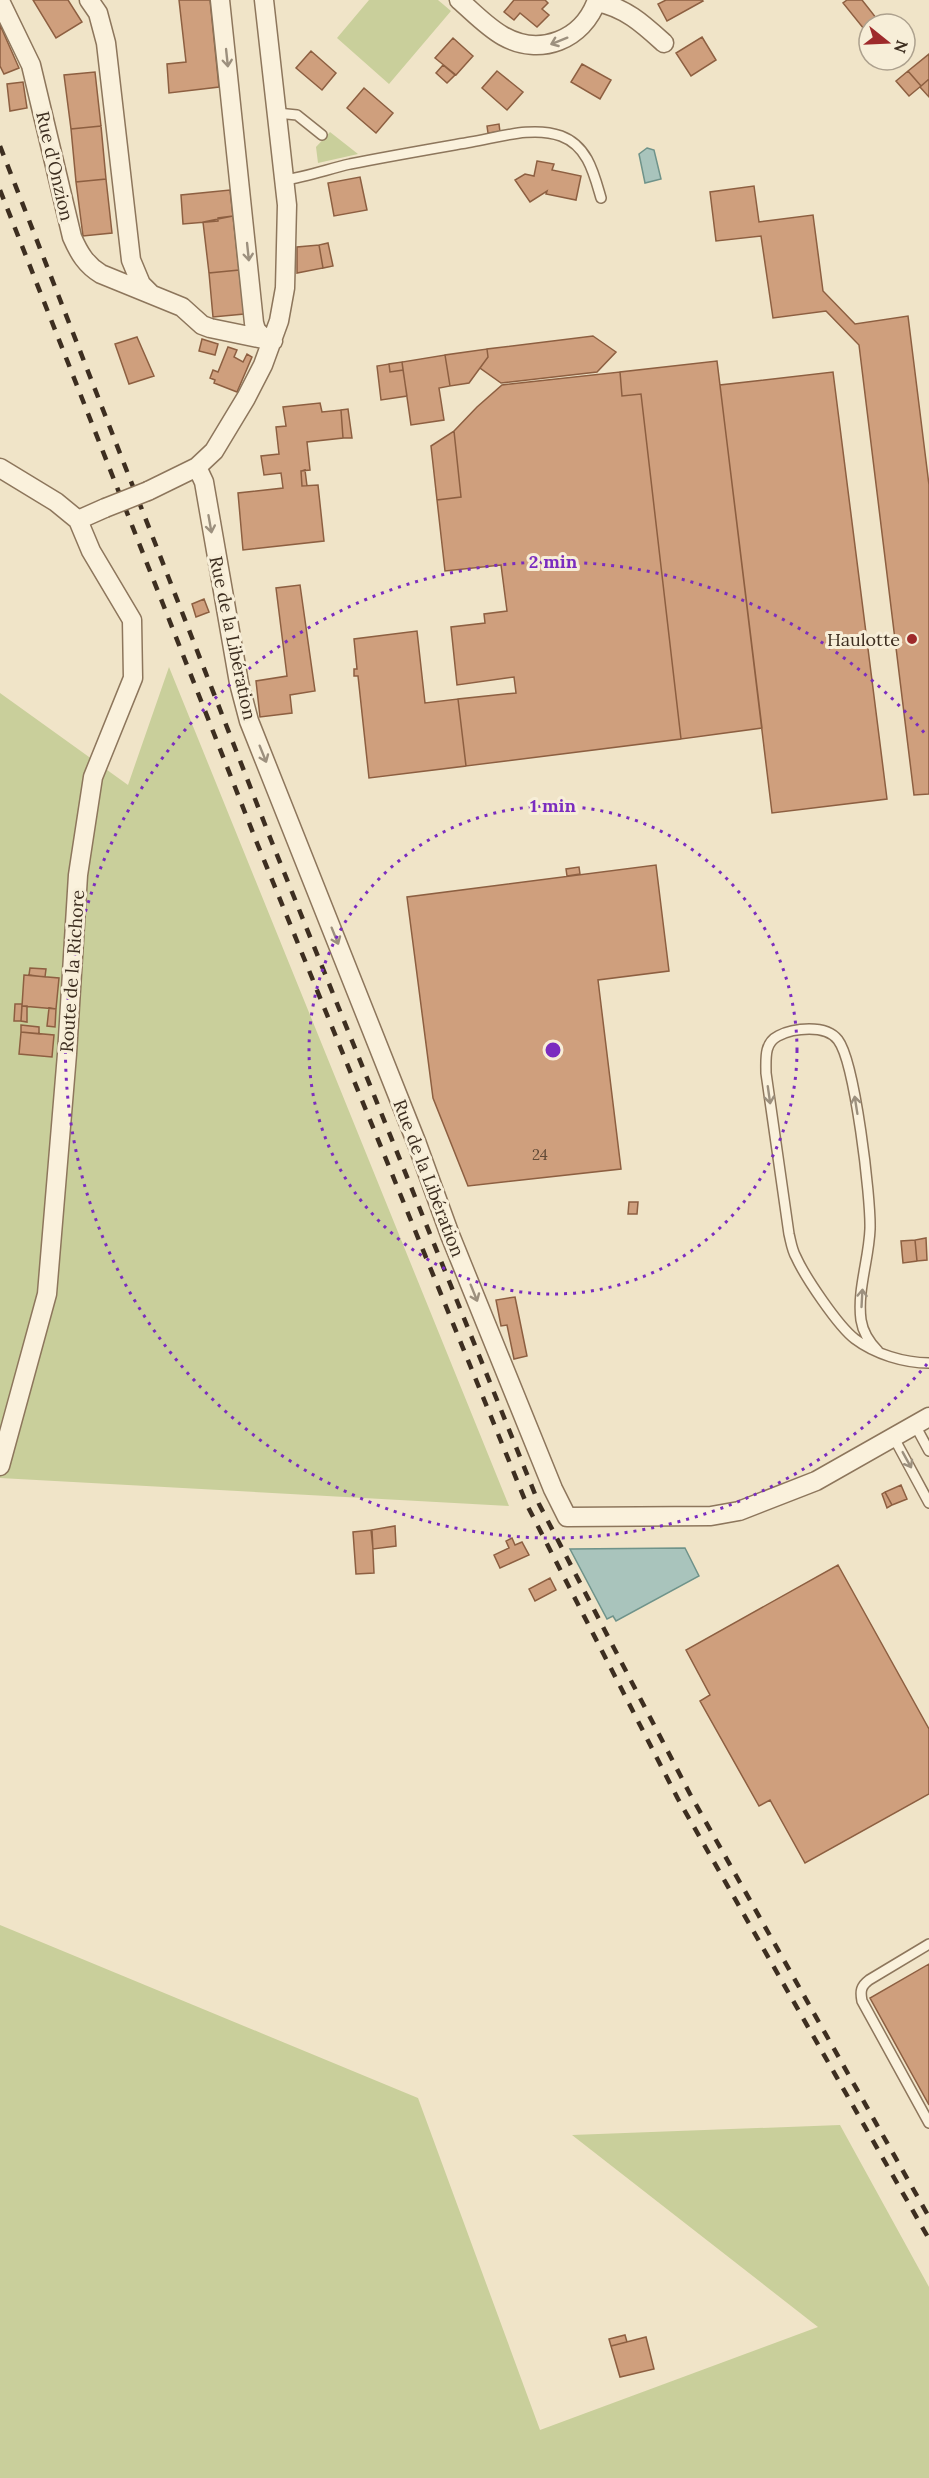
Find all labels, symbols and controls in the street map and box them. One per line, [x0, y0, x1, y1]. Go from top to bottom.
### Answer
north arrow [857, 12, 917, 72]
one-way arrow [550, 36, 568, 47]
text: N [890, 38, 913, 56]
one-way arrow [222, 48, 233, 68]
street label: Rue d'Onzion [31, 109, 79, 223]
one-way arrow [243, 242, 254, 261]
one-way arrow [204, 514, 215, 533]
text: 2 min [529, 550, 578, 573]
street label: Rue de la Libération [204, 554, 262, 722]
place label: Haulotte [827, 628, 900, 651]
marker: Haulotte [905, 632, 919, 646]
one-way arrow [258, 744, 269, 763]
text: 1 min [530, 794, 576, 817]
street label: Route de la Richore [55, 889, 89, 1053]
one-way arrow [330, 926, 341, 944]
centre of rings [543, 1040, 563, 1060]
one-way arrow [764, 1084, 775, 1104]
one-way arrow [850, 1095, 861, 1115]
street label: Rue de la Libération [388, 1096, 470, 1260]
house number: 24 [532, 1145, 548, 1164]
one-way arrow [469, 1284, 480, 1302]
one-way arrow [856, 1289, 867, 1309]
one-way arrow [901, 1451, 913, 1468]

